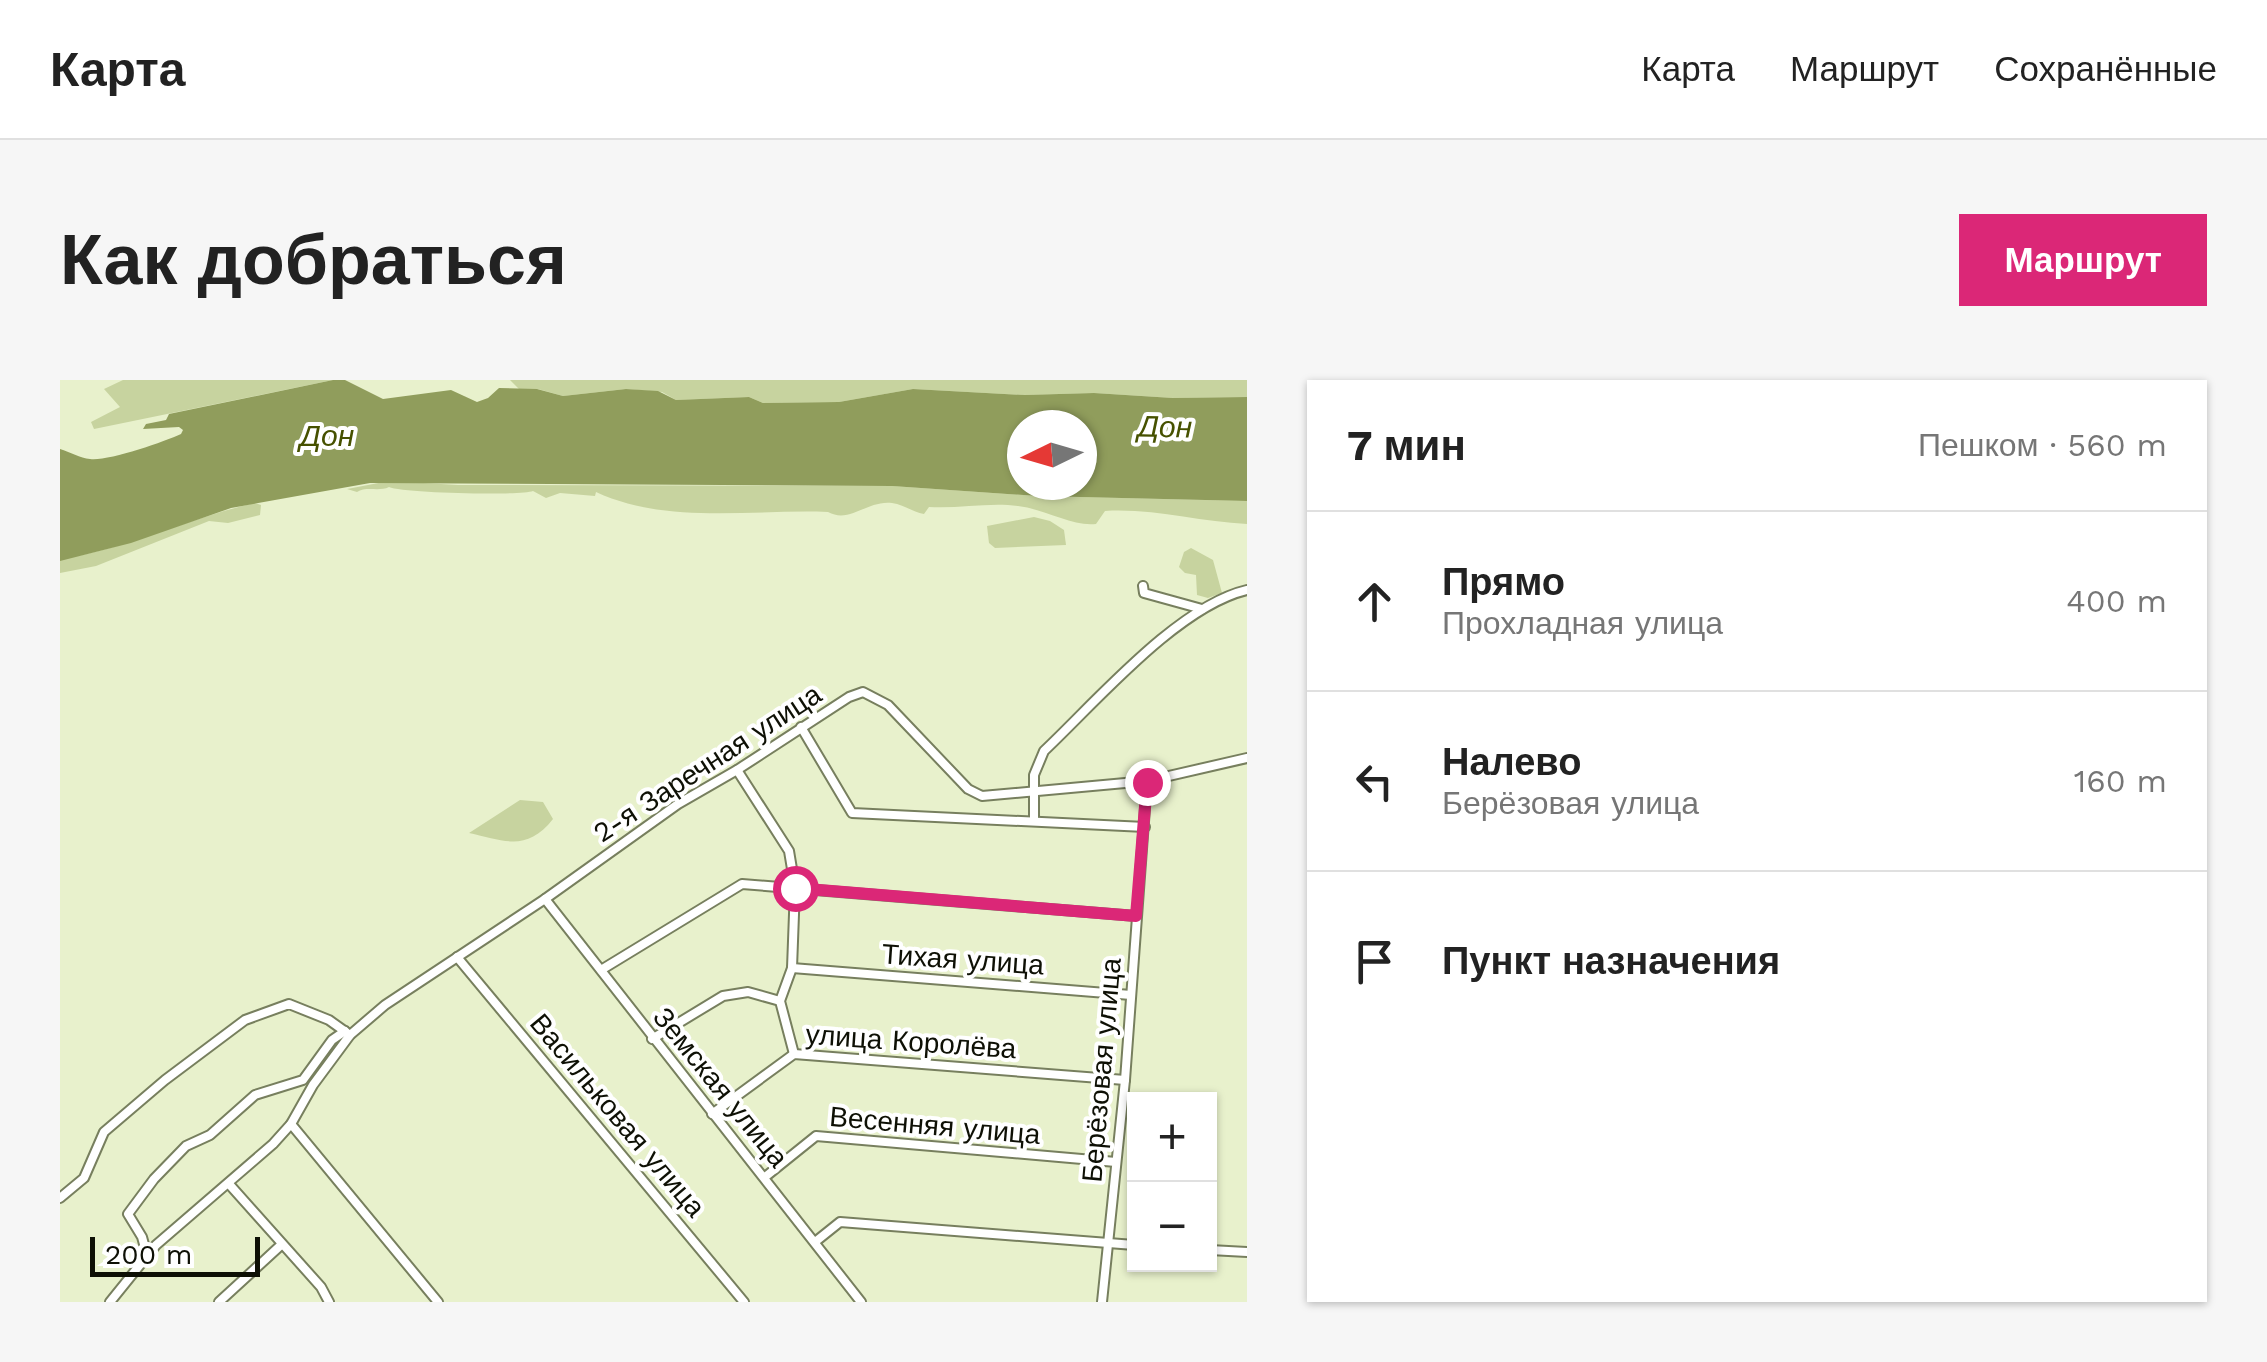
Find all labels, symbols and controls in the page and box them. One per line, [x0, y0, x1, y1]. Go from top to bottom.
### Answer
text: Карта [50, 41, 185, 98]
text: Карта [1641, 48, 1735, 90]
text: Маршрут [1790, 48, 1939, 90]
text: Сохранённые [1994, 48, 2217, 90]
button: Маршрут [1959, 214, 2207, 306]
text: Как добраться [60, 219, 567, 301]
water label: Дон [1135, 408, 1192, 444]
north arrow [1007, 410, 1097, 500]
water label: Дон [297, 418, 354, 453]
text: 7 мин [1347, 421, 1466, 470]
text: Пешком · 560 m [1918, 426, 2167, 464]
text: Прямо [1442, 560, 1565, 604]
icon: ahead [1347, 574, 1402, 629]
text: 400 m [2066, 582, 2167, 620]
text: Прохладная улица [1442, 604, 1723, 642]
street label: 2-я Заречная улица [587, 677, 828, 849]
text: Налево [1442, 740, 1581, 784]
icon: left [1347, 754, 1402, 809]
route end [1125, 760, 1171, 806]
text: 160 m [2074, 762, 2167, 800]
text: Берёзовая улица [1442, 784, 1699, 822]
route start [773, 866, 819, 912]
icon: arrive [1347, 934, 1402, 989]
street label: Тихая улица [881, 937, 1046, 982]
text: Пункт назначения [1442, 939, 1780, 983]
street label: Берёзовая улица [1075, 956, 1128, 1184]
street label: Земская улица [646, 1001, 795, 1174]
street label: Васильковая улица [523, 1007, 712, 1224]
street label: улица Королёва [805, 1018, 1018, 1065]
map controls [1127, 1092, 1217, 1272]
button: + [1127, 1092, 1217, 1182]
street label: Весенняя улица [828, 1100, 1042, 1151]
button: − [1127, 1182, 1217, 1272]
scale bar [90, 1232, 260, 1276]
text: 200 m [105, 1238, 192, 1271]

